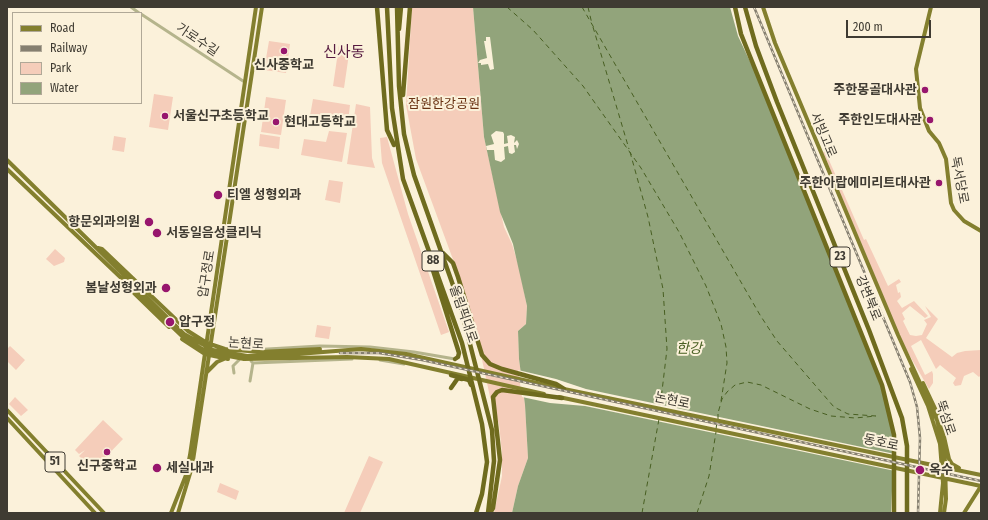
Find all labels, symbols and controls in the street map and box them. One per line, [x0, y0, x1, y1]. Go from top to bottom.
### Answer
legend [12, 12, 142, 104]
scale bar [848, 12, 933, 38]
street label: 가로수길 [173, 20, 221, 60]
text: 200 m [853, 20, 883, 34]
text: Road [50, 21, 75, 35]
text: Railway [50, 41, 87, 55]
district label: 신사동 [323, 44, 365, 62]
marker: 신사중학교 [279, 46, 289, 56]
place label: 신사중학교 [254, 57, 314, 73]
text: Park [50, 61, 71, 75]
text: Water [50, 81, 78, 95]
place label: 주한몽골대사관 [833, 82, 917, 98]
marker: 주한몽골대사관 [920, 85, 930, 95]
park label: 잠원한강공원 [408, 96, 480, 112]
place label: 서울신구초등학교 [173, 108, 269, 124]
street label: 서빙고로 [806, 110, 840, 160]
marker: 서울신구초등학교 [160, 111, 170, 121]
place label: 주한인도대사관 [838, 112, 922, 128]
place label: 현대고등학교 [284, 114, 356, 130]
marker: 주한인도대사관 [925, 115, 935, 125]
marker: 현대고등학교 [271, 117, 281, 127]
street label: 독서당로 [947, 155, 971, 205]
place label: 주한아랍에미리트대사관 [799, 175, 931, 191]
marker: 주한아랍에미리트대사관 [934, 178, 944, 188]
place label: 티엘 성형외과 [227, 187, 301, 203]
marker: 티엘 성형외과 [212, 189, 224, 201]
place label: 항문외과의원 [68, 214, 140, 230]
marker: 항문외과의원 [143, 216, 155, 228]
place label: 서동일음성클리닉 [166, 225, 262, 241]
marker: 서동일음성클리닉 [151, 227, 163, 239]
road number: 23 [830, 247, 850, 267]
street label: 압구정로 [196, 249, 218, 299]
road number: 88 [422, 251, 444, 271]
street label: 강변북로 [852, 273, 884, 323]
place label: 봄날성형외과 [85, 280, 157, 296]
marker: 봄날성형외과 [160, 282, 172, 294]
street label: 올림픽대로 [446, 283, 480, 345]
place label: 압구정 [179, 314, 215, 330]
marker: 압구정 [164, 316, 176, 328]
street label: 논현로 [228, 335, 264, 353]
water label: 한강 [676, 341, 702, 357]
street label: 논현로 [653, 390, 691, 412]
street label: 뚝섬로 [932, 398, 958, 438]
street label: 동호로 [862, 432, 900, 454]
marker: 신구중학교 [102, 447, 112, 457]
road number: 51 [45, 452, 65, 472]
place label: 신구중학교 [77, 458, 137, 474]
place label: 세실내과 [166, 460, 214, 476]
marker: 세실내과 [151, 462, 163, 474]
place label: 옥수 [929, 462, 953, 478]
marker: 옥수 [914, 464, 926, 476]

